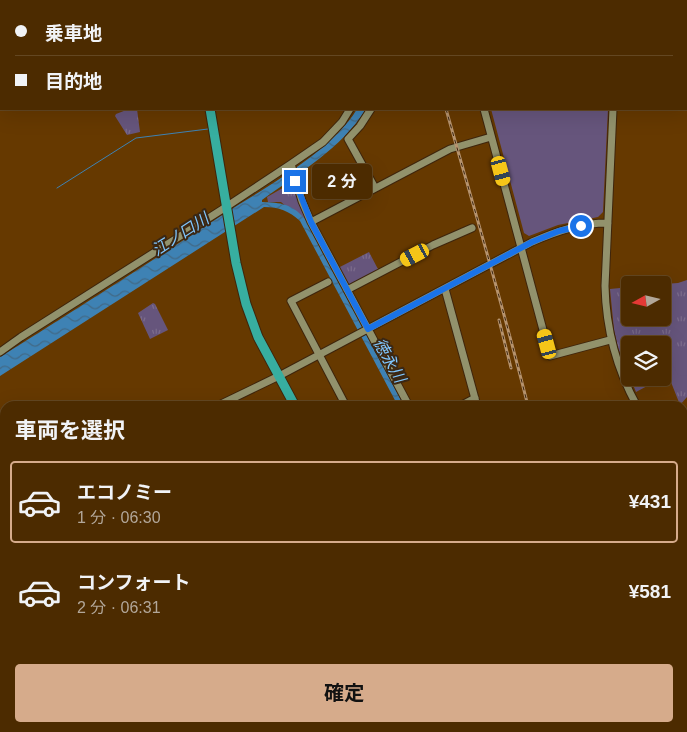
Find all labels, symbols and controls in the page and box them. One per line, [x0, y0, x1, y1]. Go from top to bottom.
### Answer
text: 乗車地 [45, 23, 102, 44]
text: 目的地 [45, 71, 102, 92]
car [489, 155, 512, 187]
callout: 2 分 [312, 164, 372, 198]
route end [284, 170, 306, 192]
text: 2 分 [327, 173, 357, 190]
water label: 江ノ口川 [149, 209, 213, 259]
route start [570, 215, 592, 237]
car [398, 241, 431, 269]
north arrow [621, 276, 671, 326]
map controls [621, 276, 671, 386]
car [535, 328, 558, 360]
water label: 徳永川 [370, 335, 410, 387]
button: layers [621, 336, 671, 386]
text: 車両を選択 [15, 418, 125, 443]
icon: car [17, 480, 62, 525]
text: エコノミー [77, 482, 172, 503]
text: ¥431 [629, 491, 671, 512]
text: 1 分 · 06:30 [77, 509, 161, 526]
icon: car [17, 570, 62, 615]
text: コンフォート [77, 572, 190, 593]
text: ¥581 [629, 581, 671, 602]
text: 2 分 · 06:31 [77, 599, 161, 616]
button: 確定 [15, 664, 673, 722]

